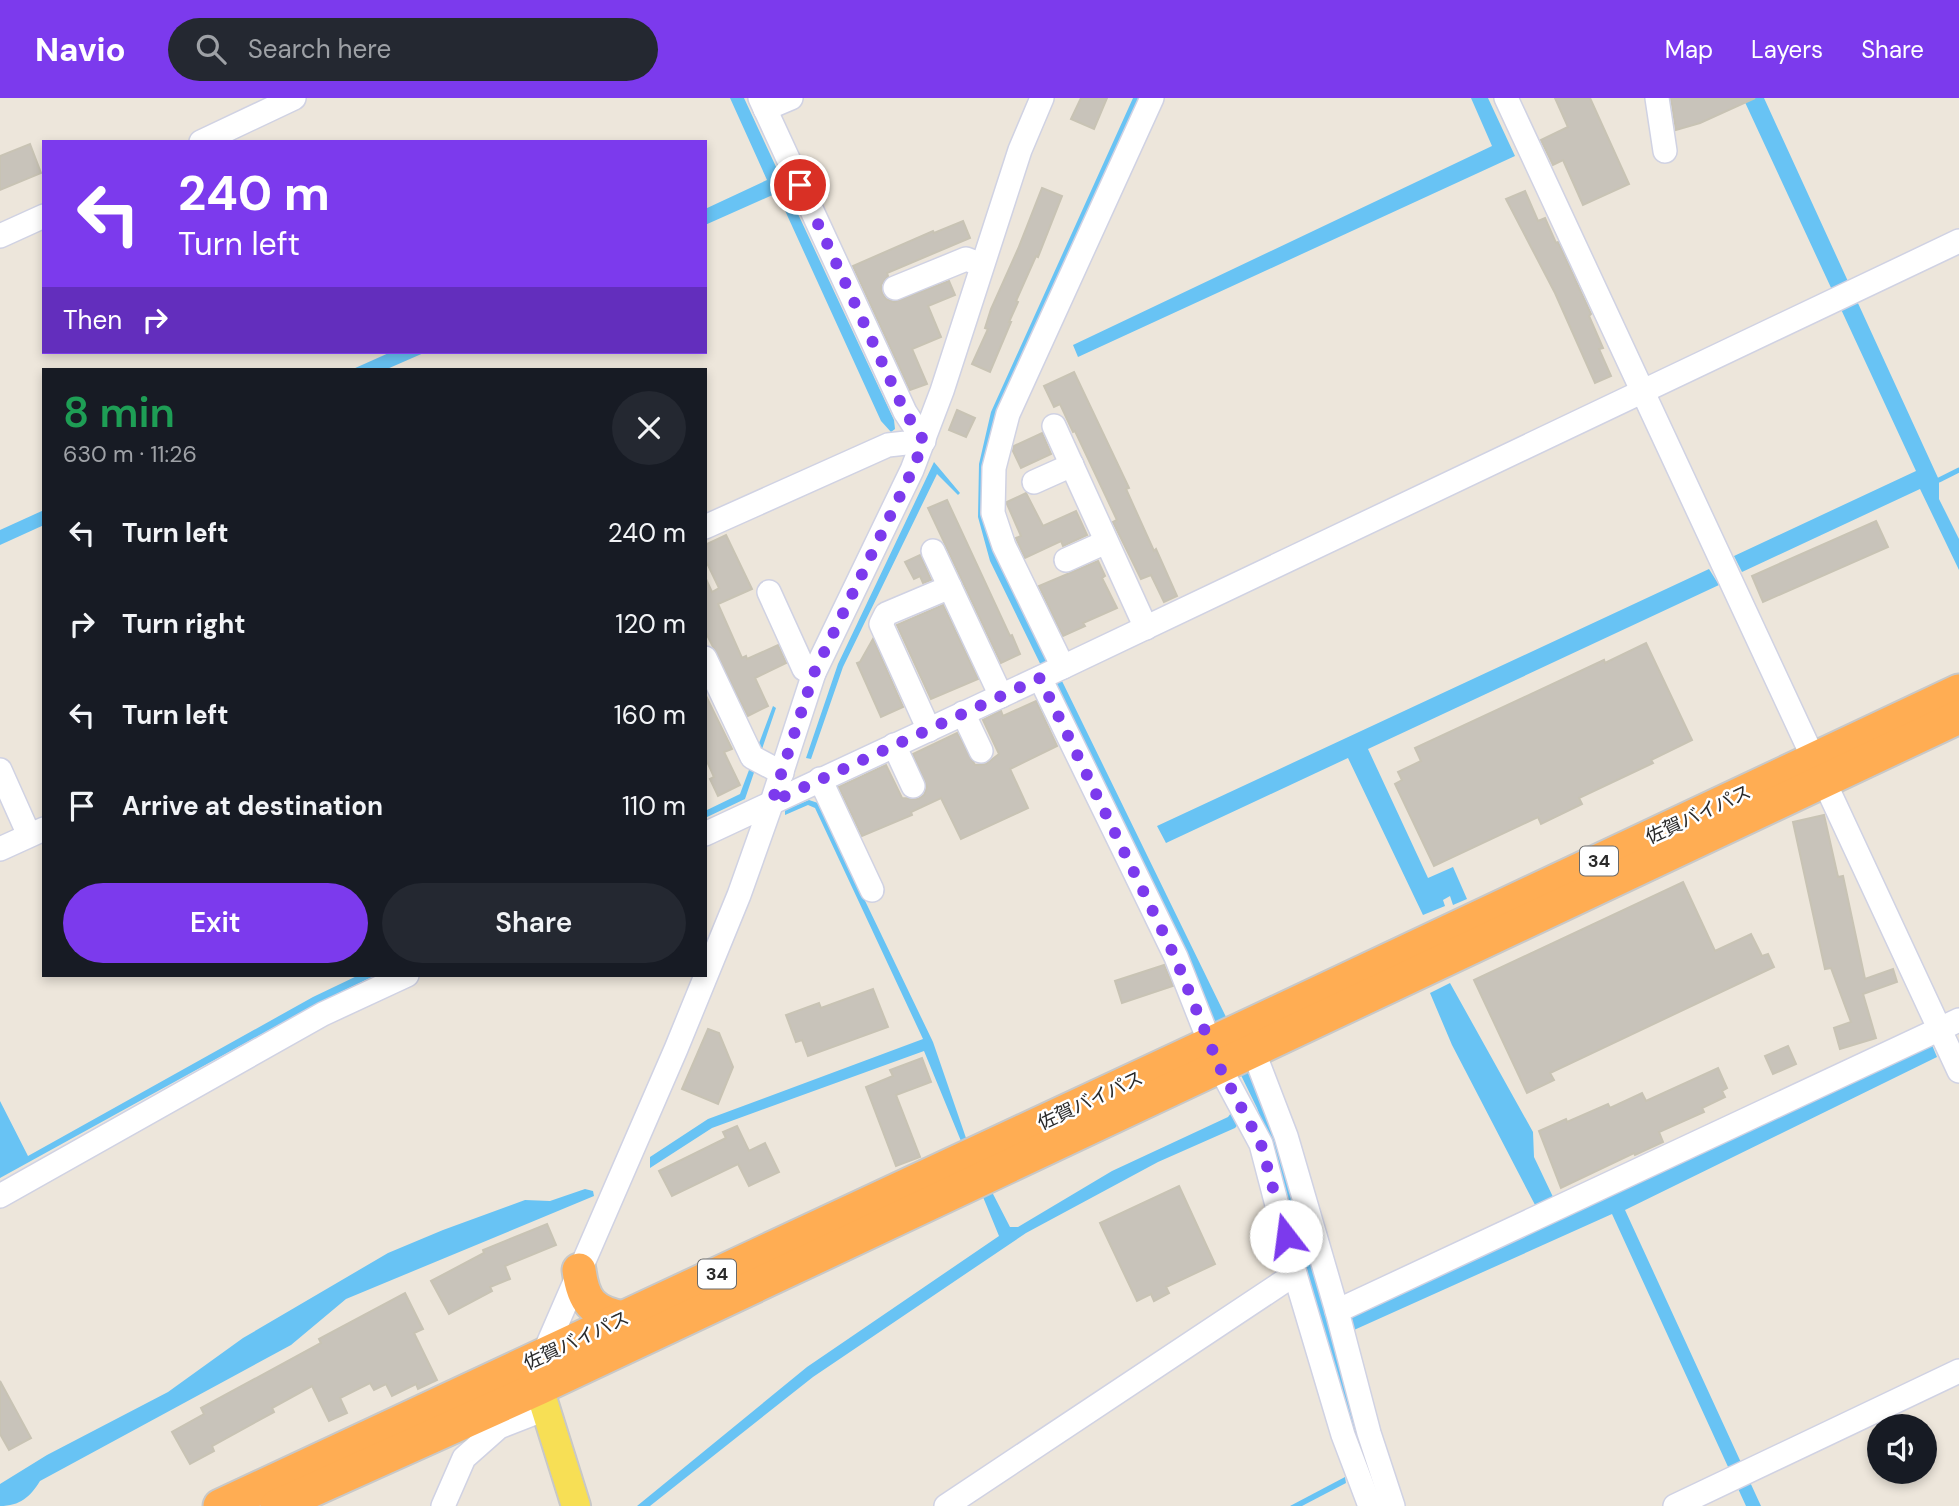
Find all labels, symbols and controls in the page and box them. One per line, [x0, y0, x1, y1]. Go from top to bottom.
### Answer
search box [168, 18, 658, 81]
text: Navio [35, 28, 126, 71]
icon: search [192, 30, 230, 68]
text: Search here [248, 32, 391, 66]
text: Map [1665, 34, 1713, 65]
text: Layers [1751, 34, 1823, 65]
text: Share [1861, 34, 1924, 65]
pin [770, 155, 830, 215]
text: 240 m [178, 161, 330, 225]
icon: arrive [781, 166, 819, 204]
icon: left [63, 168, 154, 259]
text: Turn left [178, 223, 300, 265]
icon: right [136, 301, 174, 339]
text: Then [63, 303, 122, 337]
text: 8 min [63, 385, 175, 440]
button: close [612, 391, 686, 465]
text: 630 m · 11:26 [63, 439, 197, 469]
icon: left [63, 514, 101, 552]
text: Turn left [122, 516, 229, 550]
text: 240 m [608, 516, 686, 550]
icon: right [63, 605, 101, 643]
text: Turn right [122, 607, 246, 641]
text: 120 m [615, 607, 686, 641]
icon: left [63, 696, 101, 734]
text: Turn left [122, 698, 229, 732]
text: 160 m [614, 698, 686, 732]
street label: 佐賀バイパス [1641, 779, 1755, 850]
icon: arrive [63, 787, 101, 825]
text: Arrive at destination [122, 789, 383, 823]
text: 110 m [622, 789, 686, 823]
road number: 34 [1580, 846, 1618, 876]
button: Exit [63, 883, 368, 963]
button: Share [382, 883, 686, 963]
street label: 佐賀バイパス [1033, 1065, 1147, 1136]
position arrow [1249, 1199, 1323, 1273]
road number: 34 [698, 1260, 736, 1288]
street label: 佐賀バイパス [519, 1305, 633, 1376]
map controls [1867, 1414, 1937, 1484]
button: sound [1867, 1414, 1937, 1484]

